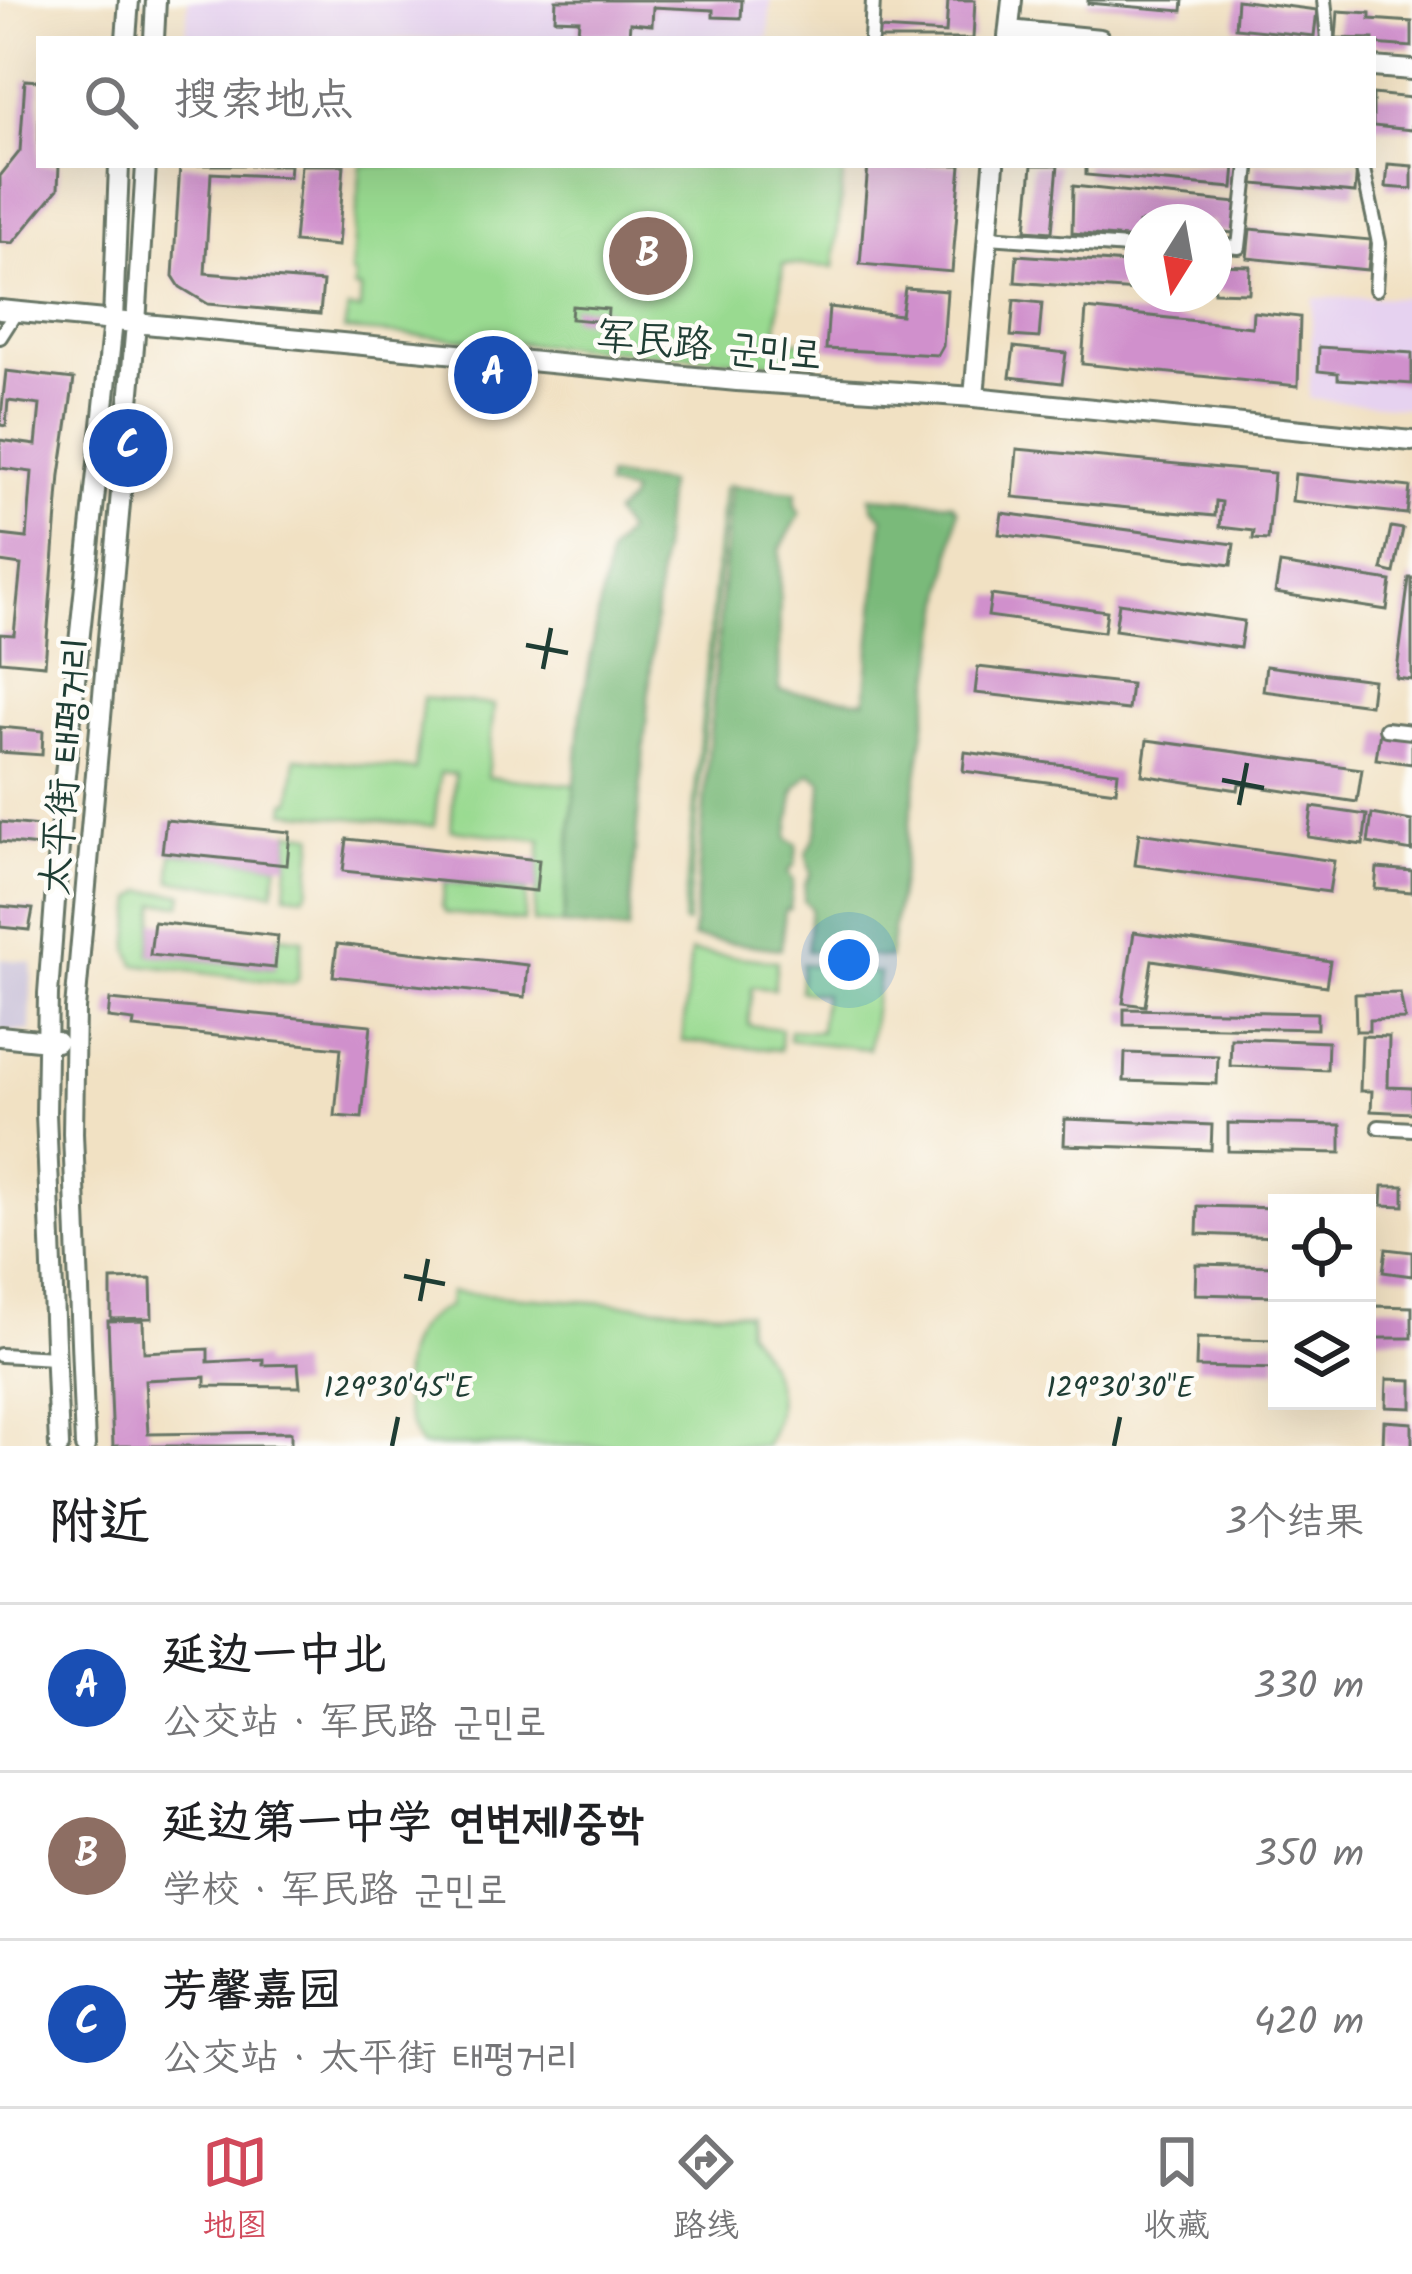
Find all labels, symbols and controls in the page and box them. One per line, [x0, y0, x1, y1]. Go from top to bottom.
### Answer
search box [36, 36, 1376, 168]
text: 搜索地点 [174, 66, 354, 138]
icon: search [78, 69, 144, 135]
north arrow [1124, 204, 1232, 312]
pin: B [609, 211, 687, 301]
street label: 军民路 군민로 [593, 307, 824, 389]
pin: A [454, 330, 532, 420]
pin: C [89, 403, 167, 493]
street label: 太平街 태평거리 [26, 635, 110, 898]
your location [819, 930, 879, 990]
map controls [1268, 1194, 1376, 1410]
button: locate [1268, 1194, 1376, 1302]
button: layers [1268, 1302, 1376, 1410]
text: 129°30'45"E [324, 1365, 474, 1413]
text: 129°30'30"E [1046, 1365, 1195, 1413]
text: 附近 [48, 1484, 150, 1565]
text: 3个结果 [1225, 1493, 1364, 1555]
text: 延边一中北 [162, 1621, 387, 1693]
text: A [75, 1657, 99, 1719]
text: 330 m [1253, 1657, 1364, 1719]
text: 公交站 · 军民路 군민로 [162, 1693, 546, 1755]
text: 延边第一中学 연변제1중학 [162, 1789, 644, 1861]
text: B [75, 1825, 99, 1887]
text: 350 m [1255, 1825, 1364, 1887]
text: 学校 · 军民路 군민로 [162, 1861, 507, 1923]
text: 芳馨嘉园 [162, 1957, 342, 2029]
text: C [75, 1993, 99, 2055]
text: 420 m [1254, 1993, 1364, 2055]
text: 公交站 · 太平街 태평거리 [162, 2029, 578, 2091]
tab: 地图 [202, 2129, 268, 2254]
tab: 路线 [673, 2129, 739, 2254]
tab: 收藏 [1144, 2129, 1210, 2254]

